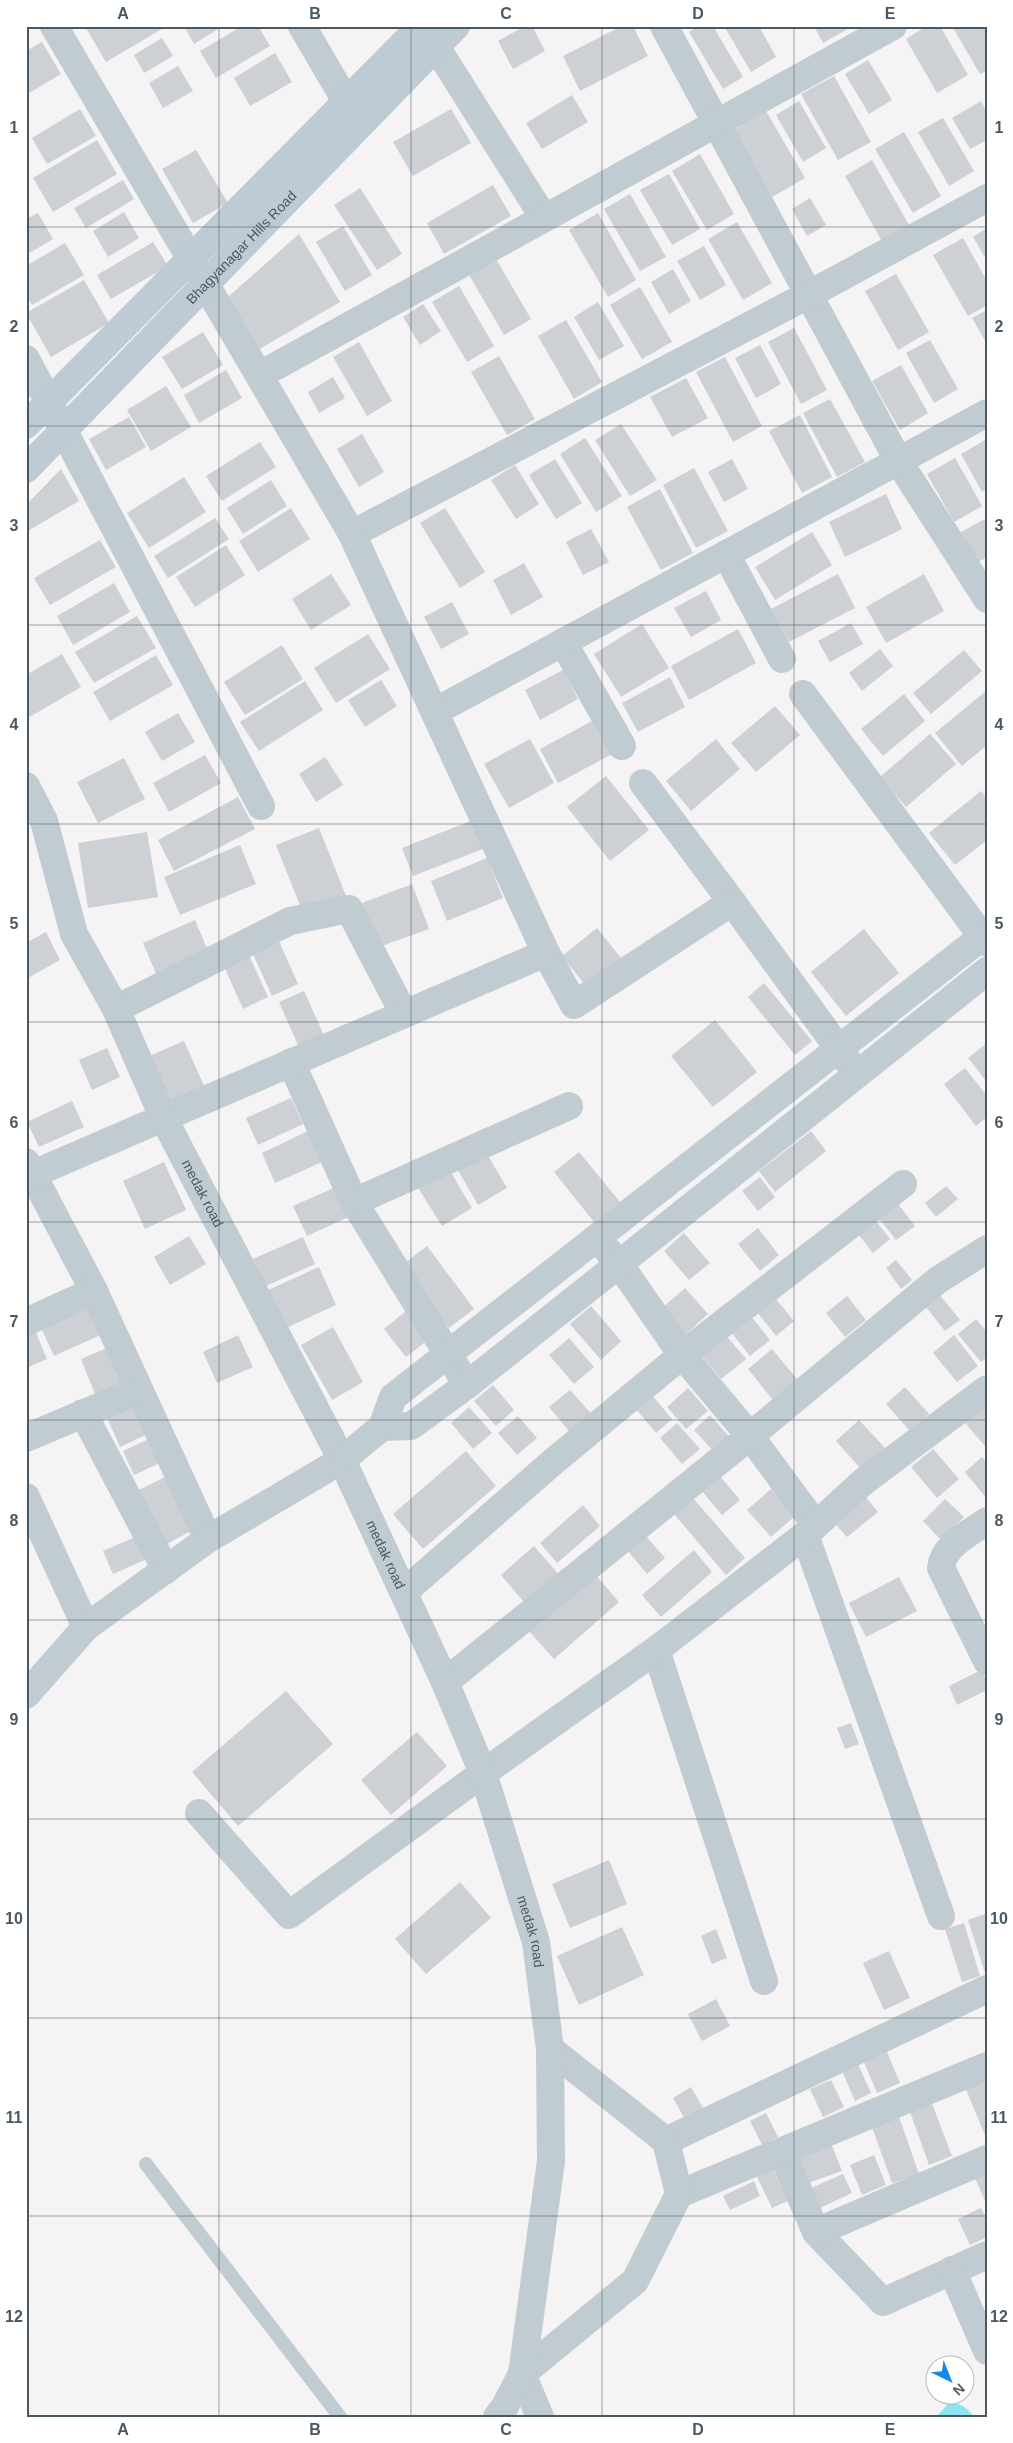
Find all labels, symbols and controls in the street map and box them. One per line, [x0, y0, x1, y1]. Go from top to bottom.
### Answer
text: A [117, 5, 129, 22]
text: B [309, 5, 321, 22]
text: C [500, 5, 512, 22]
text: D [692, 5, 704, 22]
text: E [885, 5, 896, 22]
text: 1 [10, 119, 19, 136]
text: 1 [995, 119, 1004, 136]
street label: Bhagyanagar Hills Road [183, 187, 300, 307]
text: 2 [10, 318, 19, 335]
text: 2 [995, 318, 1004, 335]
text: 3 [10, 517, 19, 534]
text: 3 [995, 517, 1004, 534]
text: 4 [10, 716, 19, 733]
text: 4 [995, 716, 1004, 733]
text: 5 [10, 915, 19, 932]
text: 5 [995, 915, 1004, 932]
text: 6 [10, 1114, 19, 1131]
text: 6 [995, 1114, 1004, 1131]
street label: medak road [179, 1157, 227, 1230]
text: 7 [10, 1313, 19, 1330]
text: 7 [995, 1313, 1004, 1330]
text: 8 [10, 1512, 19, 1529]
text: 8 [995, 1512, 1004, 1529]
street label: medak road [363, 1517, 409, 1591]
text: 9 [10, 1711, 19, 1728]
text: 9 [995, 1711, 1004, 1728]
street label: medak road [514, 1893, 547, 1968]
text: 10 [5, 1910, 23, 1927]
text: 10 [990, 1910, 1008, 1927]
text: 11 [6, 2109, 23, 2126]
text: 11 [991, 2109, 1008, 2126]
text: 12 [5, 2308, 23, 2325]
text: 12 [990, 2308, 1008, 2325]
north arrow [926, 2356, 976, 2406]
text: N [950, 2380, 968, 2399]
text: A [117, 2421, 129, 2438]
text: B [309, 2421, 321, 2438]
text: C [500, 2421, 512, 2438]
text: D [692, 2421, 704, 2438]
text: E [885, 2421, 896, 2438]

